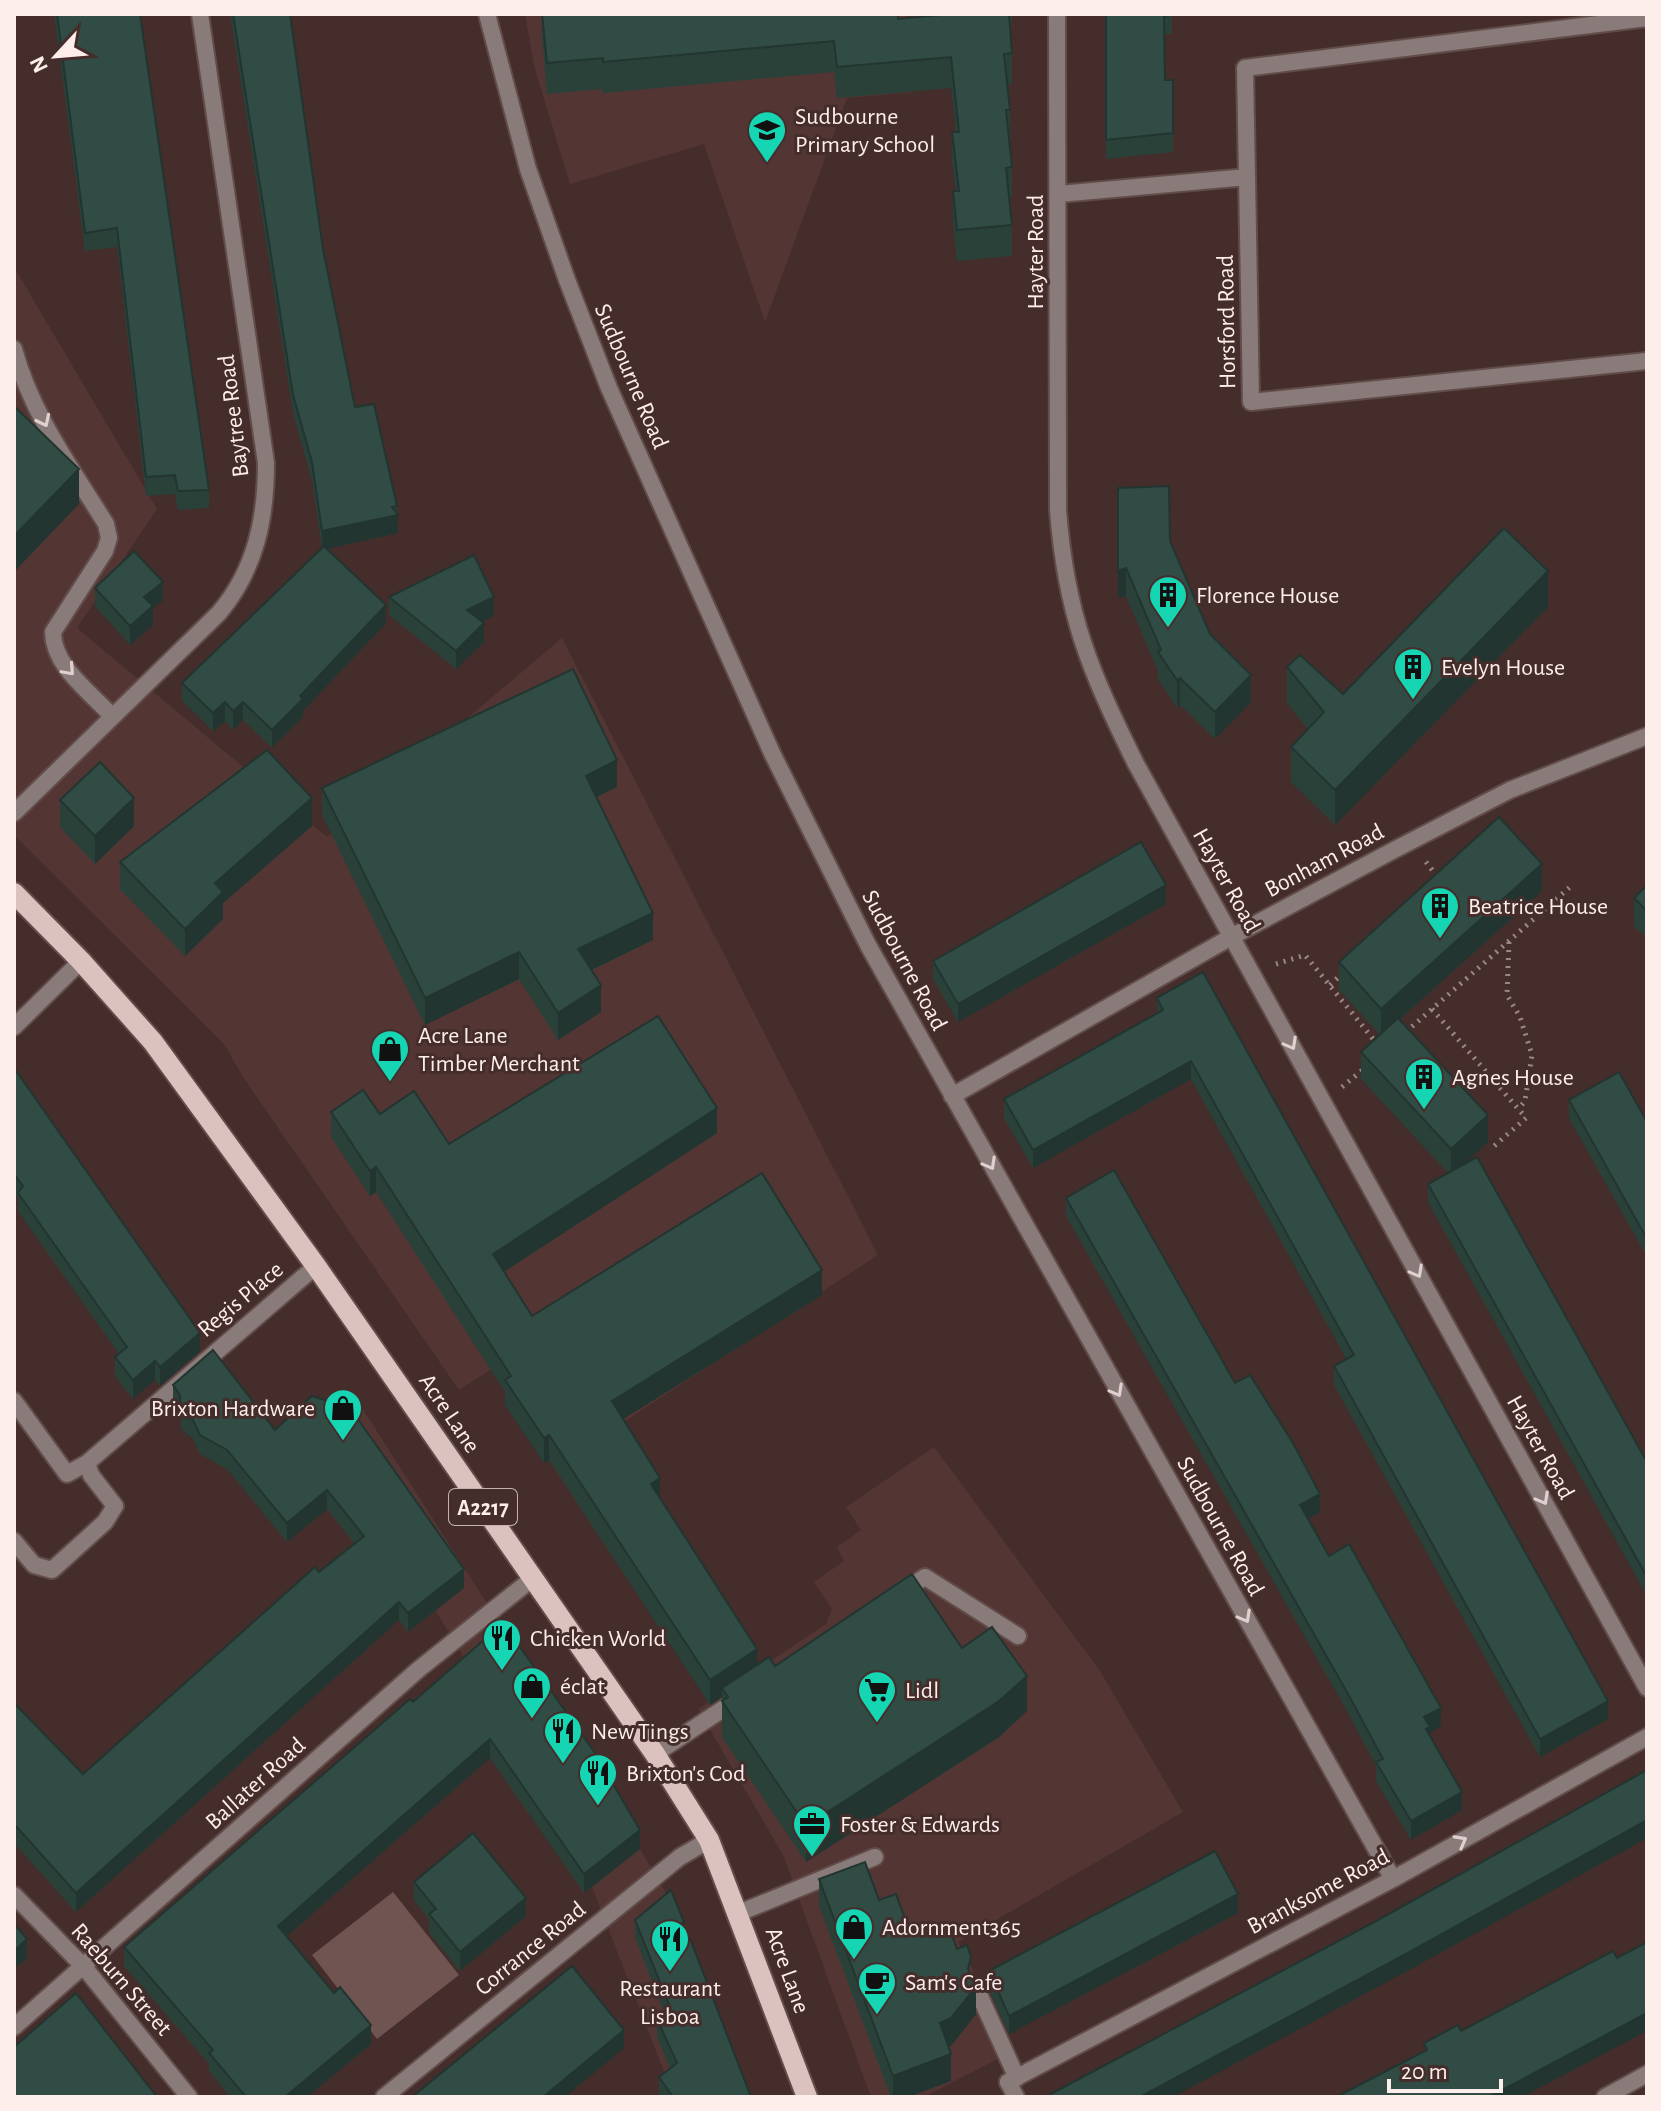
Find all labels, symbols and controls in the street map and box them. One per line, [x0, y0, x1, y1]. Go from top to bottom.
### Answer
north arrow [16, 16, 96, 96]
text: N [26, 53, 52, 76]
place label: Sudbourne Primary School [795, 105, 935, 157]
school or university icon: Sudbourne Primary School [746, 109, 788, 164]
street label: Hayter Road [1024, 195, 1048, 309]
street label: Horsford Road [1214, 255, 1240, 389]
street label: Sudbourne Road [590, 300, 672, 452]
street label: Baytree Road [215, 353, 253, 478]
one-way arrow [34, 413, 50, 428]
building icon: Florence House [1147, 574, 1189, 629]
place label: Florence House [1196, 584, 1339, 608]
building icon: Evelyn House [1392, 646, 1434, 701]
place label: Evelyn House [1441, 656, 1565, 680]
one-way arrow [60, 661, 75, 675]
street label: Bonham Road [1261, 820, 1388, 902]
street label: Hayter Road [1188, 824, 1264, 937]
building icon: Beatrice House [1419, 885, 1461, 940]
street label: Sudbourne Road [857, 886, 951, 1035]
place label: Beatrice House [1468, 895, 1608, 919]
place label: Acre Lane Timber Merchant [418, 1024, 580, 1076]
shop icon: Acre Lane Timber Merchant [369, 1028, 411, 1083]
one-way arrow [1281, 1035, 1297, 1050]
building icon: Agnes House [1403, 1056, 1445, 1111]
place label: Agnes House [1452, 1066, 1574, 1090]
one-way arrow [980, 1155, 996, 1170]
street label: Regis Place [193, 1257, 288, 1342]
one-way arrow [1407, 1263, 1422, 1278]
street label: Acre Lane [414, 1370, 484, 1457]
one-way arrow [1108, 1382, 1123, 1397]
shop icon: Brixton Hardware [322, 1387, 364, 1442]
street label: Hayter Road [1502, 1391, 1578, 1504]
place label: Brixton Hardware [151, 1397, 315, 1421]
street label: Sudbourne Road [1172, 1453, 1268, 1600]
road number: A2217 [449, 1489, 517, 1525]
one-way arrow [1533, 1491, 1548, 1505]
one-way arrow [1235, 1608, 1251, 1623]
restaurant icon: Chicken World [481, 1617, 523, 1672]
place label: Chicken World [530, 1627, 666, 1651]
shop icon: éclat [511, 1665, 553, 1720]
supermarket icon: Lidl [856, 1669, 898, 1724]
place label: éclat [560, 1675, 605, 1699]
place label: Lidl [905, 1679, 939, 1703]
restaurant icon: New Tings [542, 1710, 584, 1765]
place label: New Tings [591, 1720, 689, 1744]
street label: Ballater Road [201, 1733, 310, 1834]
restaurant icon: Brixton's Cod [577, 1752, 619, 1807]
place label: Brixton's Cod [626, 1762, 745, 1786]
office icon: Foster & Edwards [791, 1803, 833, 1858]
place label: Foster & Edwards [840, 1813, 1000, 1837]
one-way arrow [1452, 1835, 1467, 1850]
street label: Branksome Road [1244, 1844, 1393, 1939]
street label: Corrance Road [471, 1897, 590, 2000]
shop icon: Adornment365 [833, 1906, 875, 1961]
place label: Adornment365 [882, 1916, 1021, 1940]
restaurant icon: Restaurant Lisboa [649, 1918, 691, 1973]
street label: Raeburn Street [66, 1919, 176, 2041]
street label: Acre Lane [760, 1924, 814, 2016]
cafe icon: Sam's Cafe [856, 1961, 898, 2016]
place label: Sam's Cafe [905, 1971, 1002, 1995]
place label: Restaurant Lisboa [619, 1977, 721, 2029]
scale bar [1389, 2043, 1501, 2093]
text: 20 m [1401, 2060, 1448, 2084]

